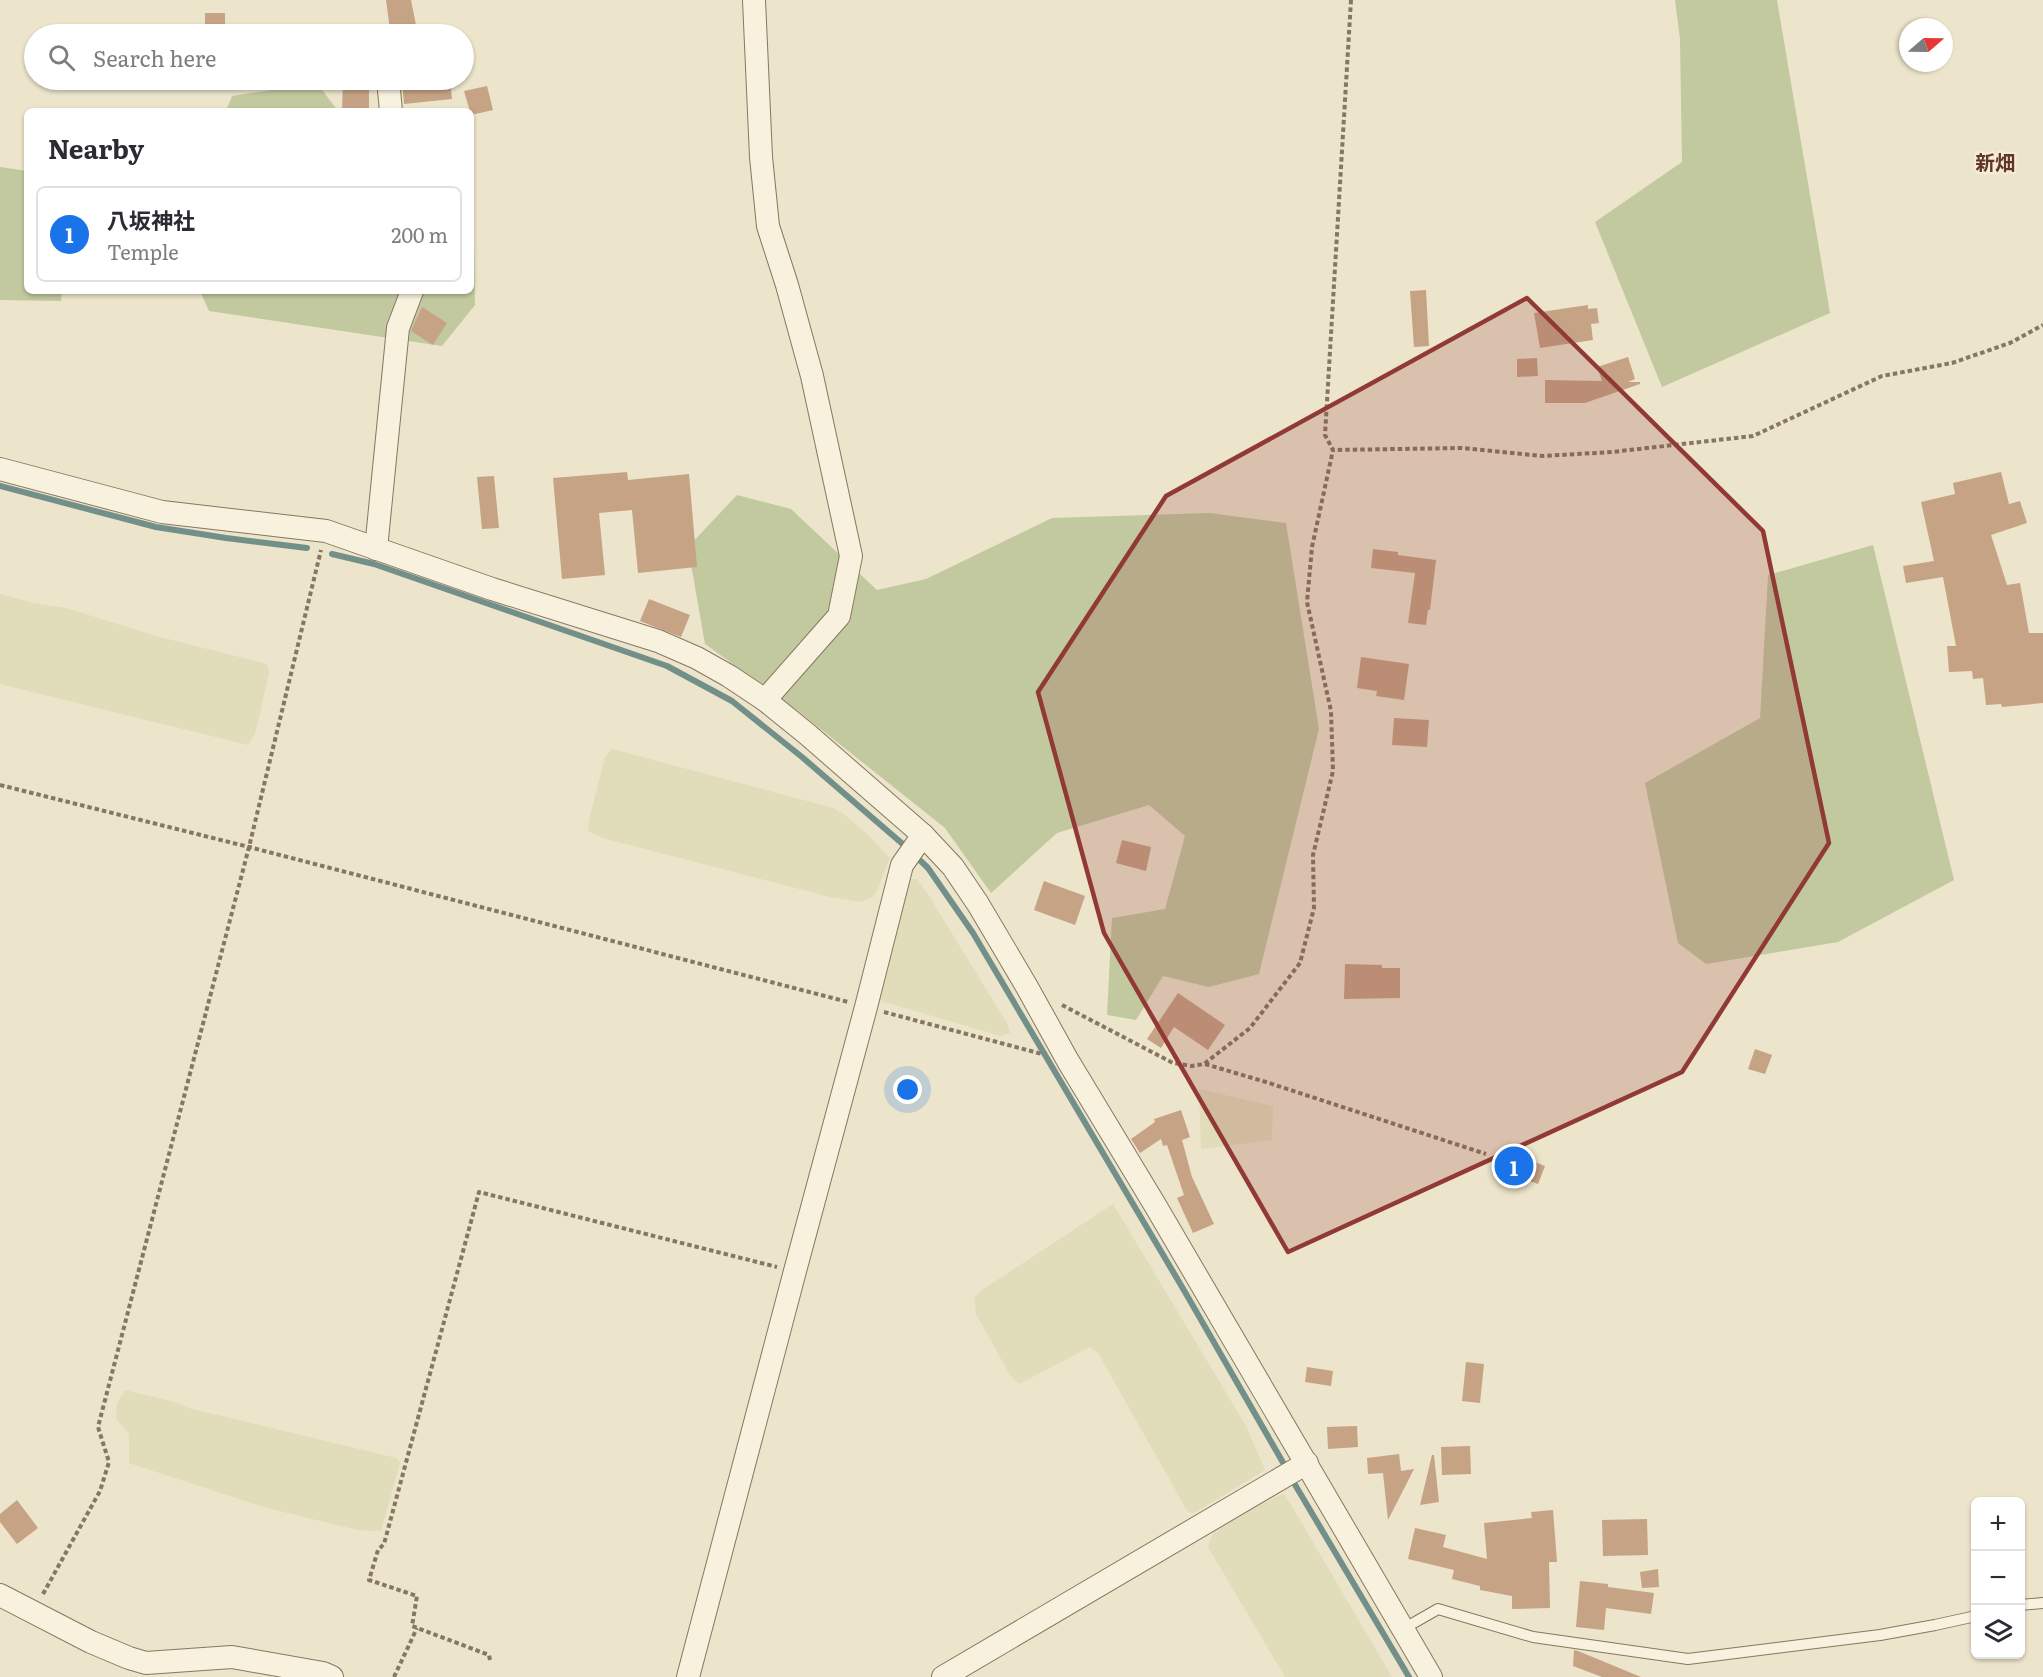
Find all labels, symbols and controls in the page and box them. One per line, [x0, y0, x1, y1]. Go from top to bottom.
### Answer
north arrow [1899, 18, 1953, 72]
search box [24, 24, 474, 90]
icon: search [45, 41, 78, 74]
text: Search here [93, 41, 216, 74]
text: Nearby [48, 128, 144, 167]
district label: 新畑 [1975, 146, 2015, 176]
text: 八坂神社 [107, 203, 195, 236]
text: 1 [65, 219, 74, 249]
text: 200 m [391, 219, 448, 249]
text: Temple [107, 236, 179, 266]
your location [893, 1075, 922, 1104]
pin: 1 [1494, 1144, 1534, 1188]
map controls [1971, 1497, 2025, 1659]
button: + [1971, 1497, 2025, 1551]
button: − [1971, 1551, 2025, 1605]
button: layers [1971, 1605, 2025, 1659]

